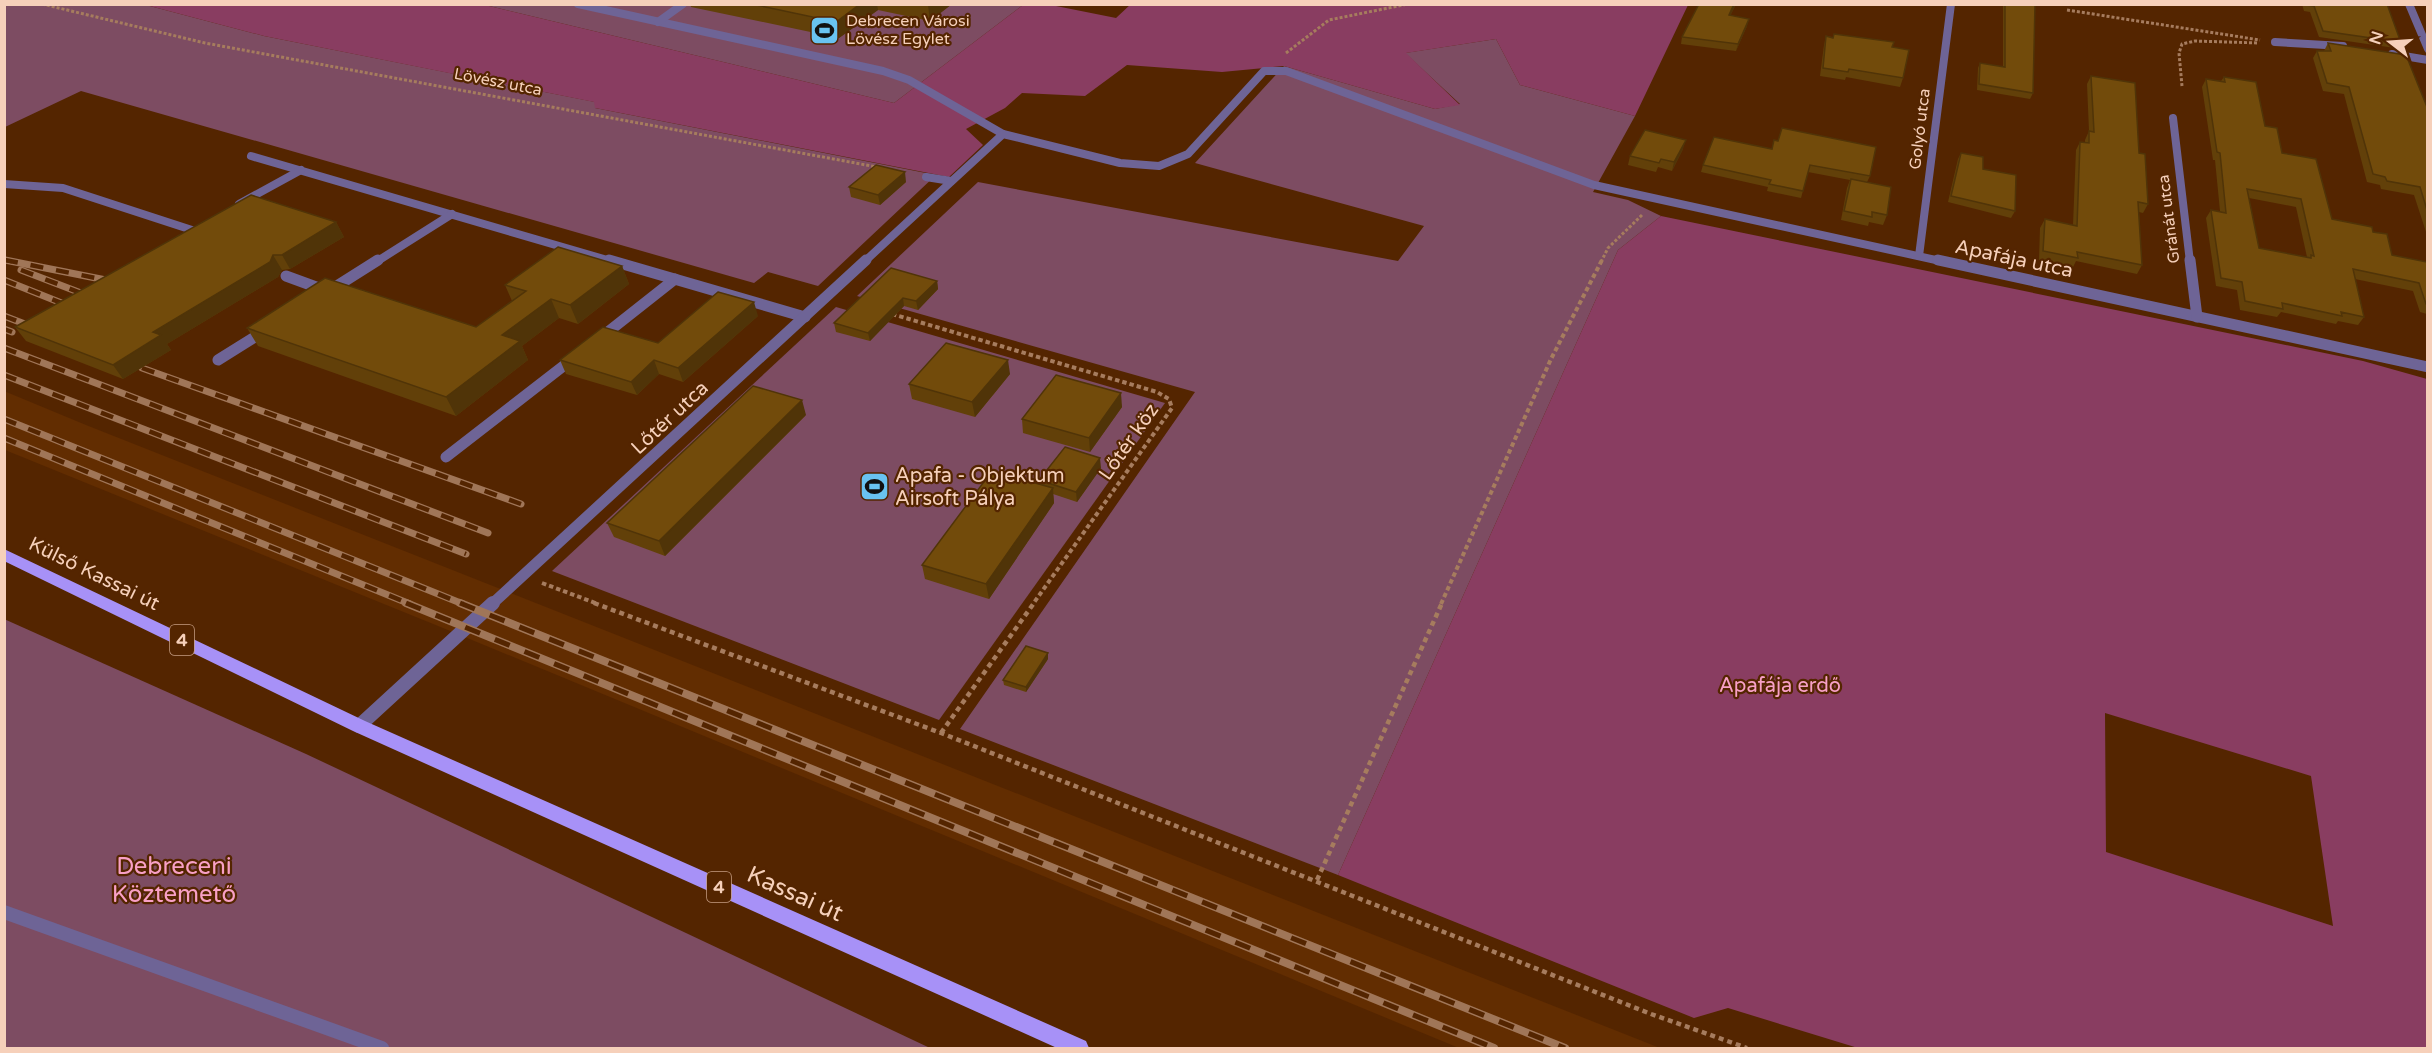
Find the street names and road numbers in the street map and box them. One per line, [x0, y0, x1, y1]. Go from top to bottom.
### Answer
street label: Lövész utca [452, 64, 544, 100]
street label: Golyó utca [1905, 87, 1935, 171]
street label: Gránát utca [2154, 173, 2184, 265]
street label: Apafája utca [1953, 235, 2075, 283]
street label: Lőtér utca [626, 376, 714, 460]
street label: Lőtér köz [1094, 399, 1164, 485]
street label: Külső Kassai út [25, 532, 164, 616]
road number: 4 [170, 625, 194, 655]
street label: Kassai út [742, 860, 848, 928]
road number: 4 [707, 872, 731, 902]

